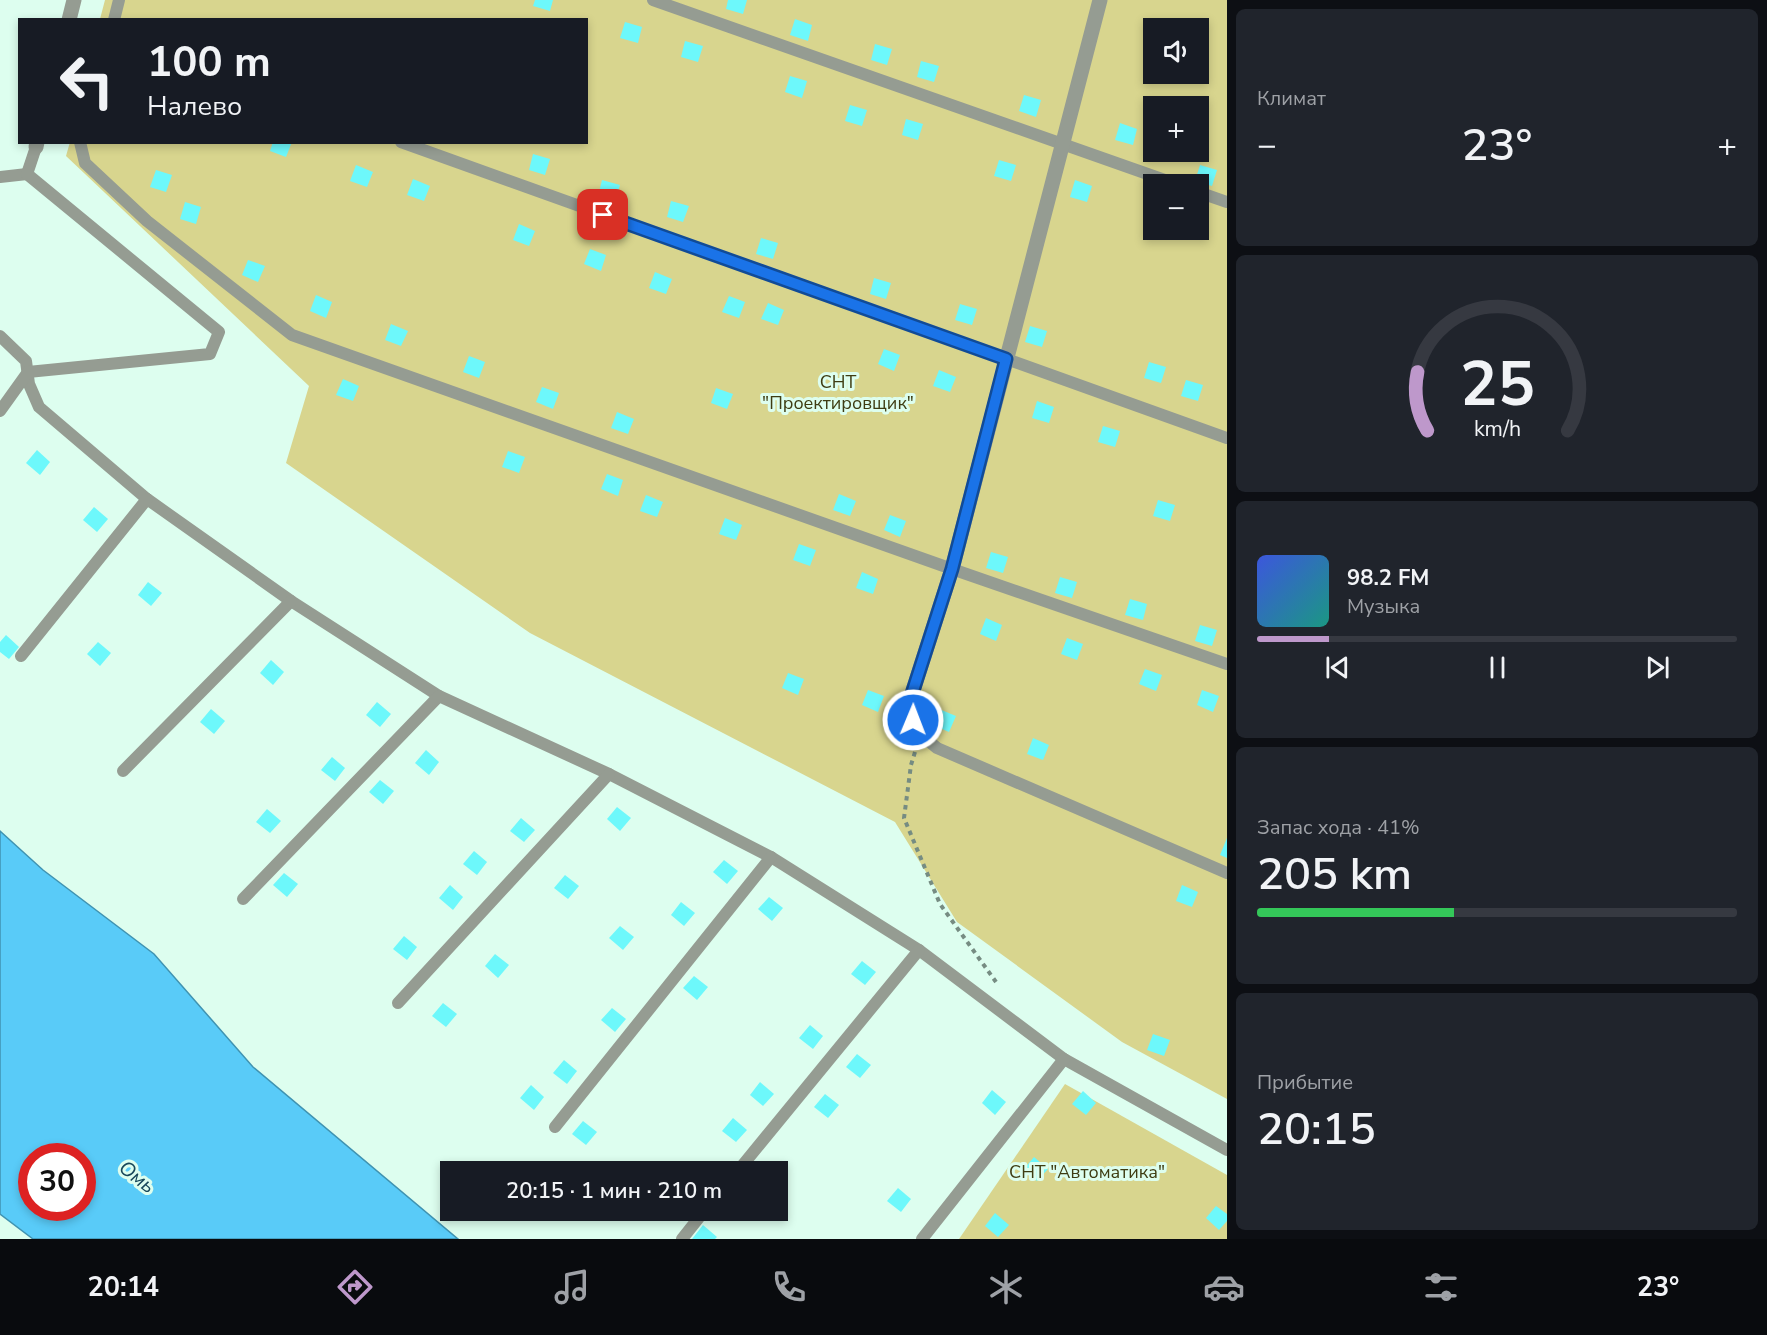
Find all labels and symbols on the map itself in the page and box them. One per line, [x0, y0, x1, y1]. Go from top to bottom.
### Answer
pin [577, 189, 628, 240]
park label: СНТ "Проектировщик" [762, 370, 914, 415]
position arrow [881, 688, 945, 752]
speed limit sign: 30 [18, 1143, 96, 1221]
water label: Омь [113, 1154, 161, 1200]
park label: СНТ "Автоматика" [1009, 1160, 1165, 1184]

